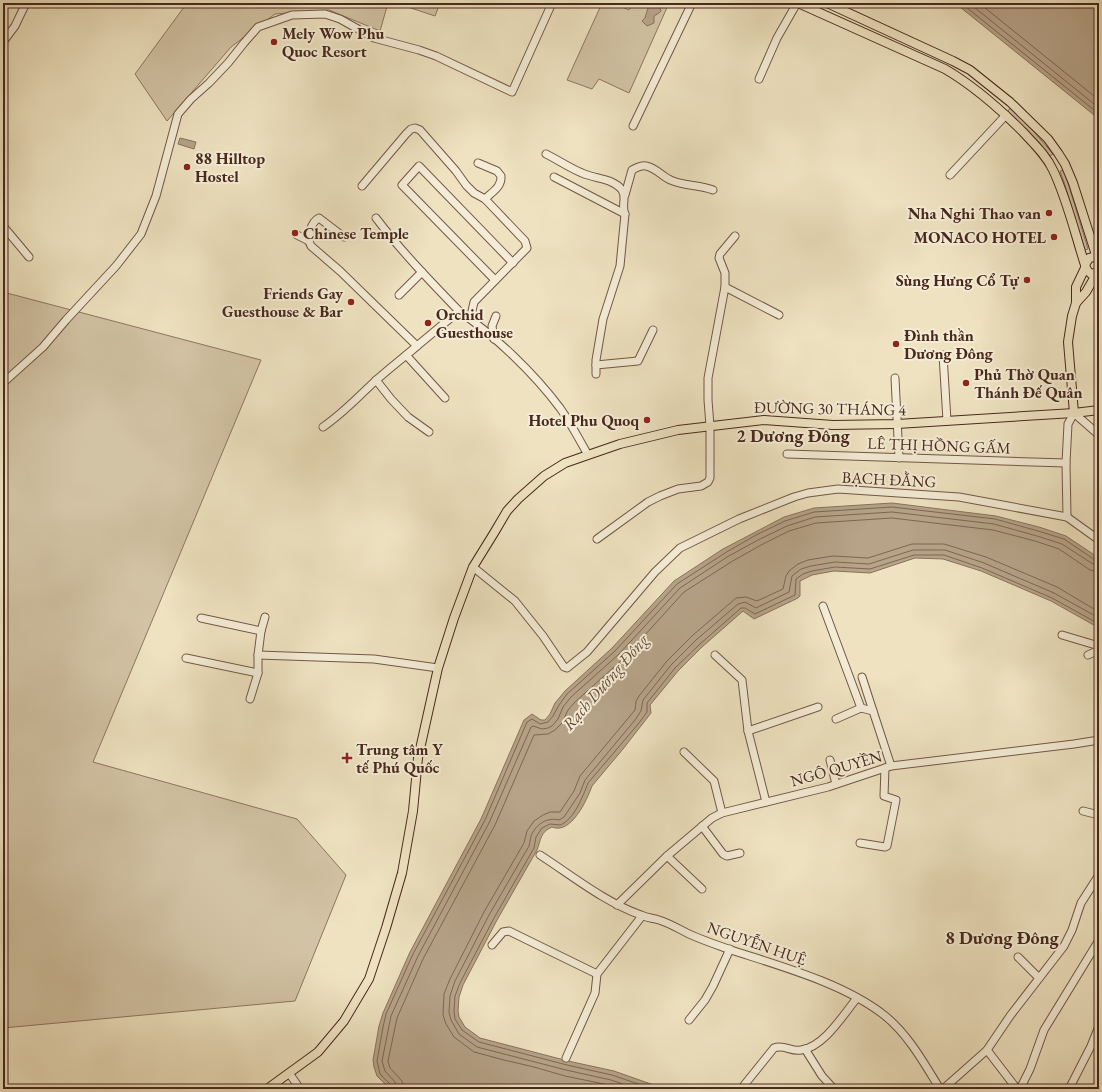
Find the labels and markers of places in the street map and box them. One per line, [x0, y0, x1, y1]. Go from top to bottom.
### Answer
place label: Mely Wow Phu Quoc Resort [282, 23, 385, 62]
marker: Mely Wow Phu Quoc Resort [269, 37, 279, 47]
place label: 88 Hilltop Hostel [195, 148, 265, 187]
marker: 88 Hilltop Hostel [182, 162, 192, 172]
place label: Nha Nghi Thao van [908, 203, 1041, 224]
marker: Nha Nghi Thao van [1044, 208, 1054, 218]
place label: Chinese Temple [303, 223, 409, 244]
place label: MONACO HOTEL [914, 227, 1047, 248]
marker: Chinese Temple [290, 228, 300, 238]
marker: MONACO HOTEL [1049, 232, 1059, 242]
place label: Sùng Hưng Cổ Tự [896, 270, 1019, 291]
marker: Sùng Hưng Cổ Tự [1022, 275, 1032, 285]
place label: Friends Gay Guesthouse & Bar [222, 283, 343, 322]
marker: Friends Gay Guesthouse & Bar [346, 297, 356, 307]
place label: Orchid Guesthouse [436, 304, 513, 343]
marker: Orchid Guesthouse [423, 318, 433, 328]
place label: Đình thần Dương Đông [904, 325, 994, 364]
marker: Đình thần Dương Đông [891, 339, 901, 349]
place label: Phủ Thờ Quan Thánh Đế Quân [974, 364, 1083, 403]
marker: Phủ Thờ Quan Thánh Đế Quân [961, 378, 971, 388]
place label: Hotel Phu Quoq [528, 410, 639, 431]
marker: Hotel Phu Quoq [642, 415, 652, 425]
place label: Trung tâm Y tế Phú Quốc [356, 739, 443, 778]
marker: Trung tâm Y tế Phú Quốc [341, 752, 353, 764]

